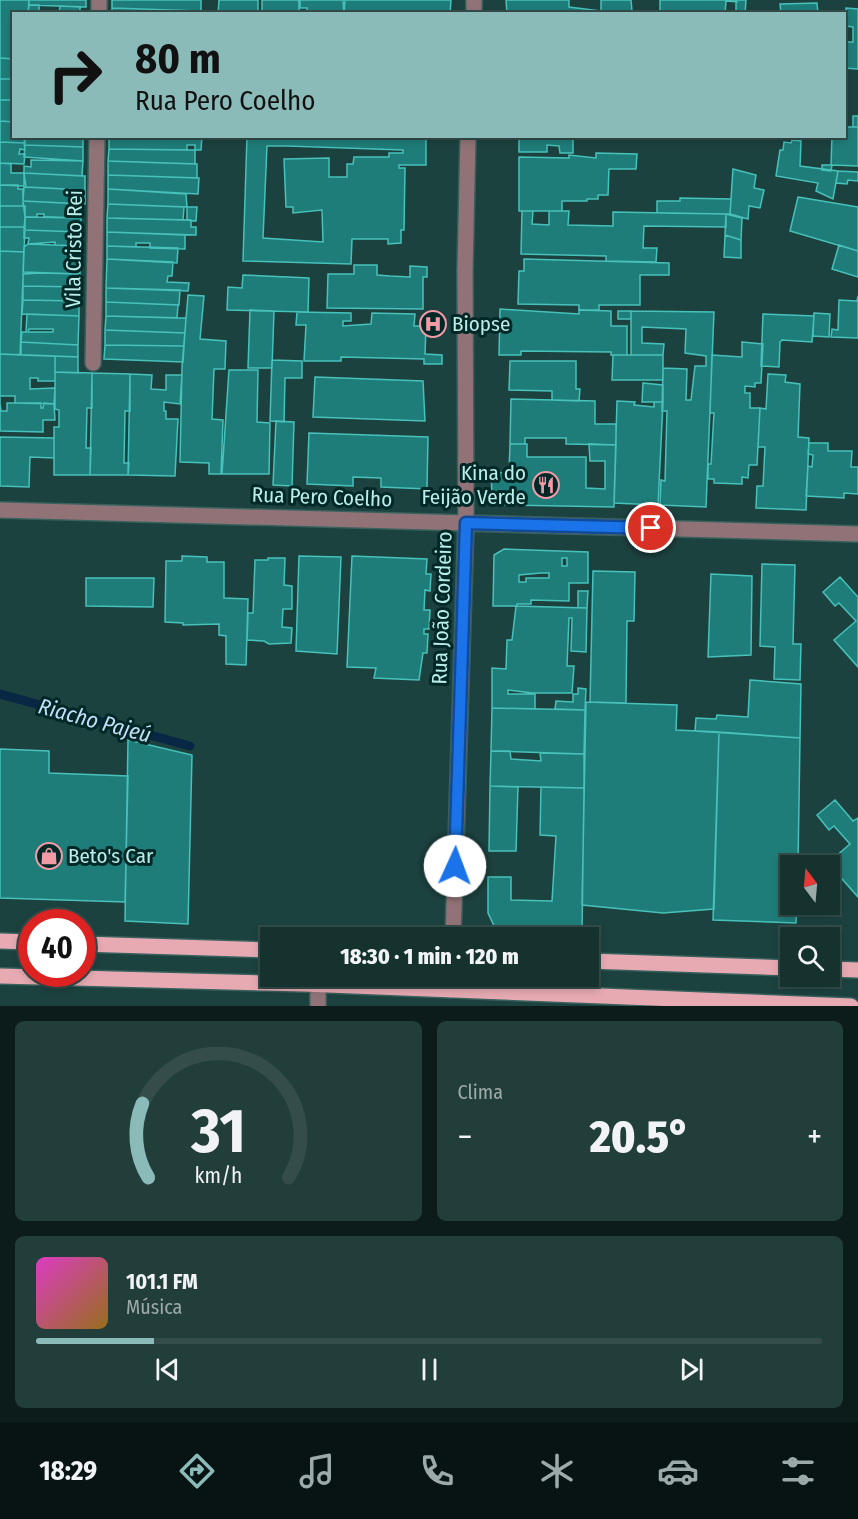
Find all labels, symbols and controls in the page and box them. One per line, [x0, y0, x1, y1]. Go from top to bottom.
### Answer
text: 80 m [135, 34, 221, 84]
icon: right [36, 36, 114, 114]
text: Rua Pero Coelho [135, 85, 316, 117]
street label: Vila Cristo Rei [60, 190, 88, 308]
hospital icon: Biopse [418, 309, 448, 339]
place label: Biopse [452, 311, 510, 337]
place label: Kina do Feijão Verde [421, 460, 526, 510]
restaurant icon: Kina do Feijão Verde [531, 470, 561, 500]
street label: Rua Pero Coelho [251, 482, 393, 512]
pin [625, 502, 676, 553]
icon: arrive [634, 511, 667, 544]
street label: Rua João Cordeiro [426, 531, 458, 685]
water label: Riacho Pajeú [35, 692, 154, 749]
position arrow [423, 834, 487, 898]
shop icon: Beto's Car [34, 841, 64, 871]
place label: Beto's Car [68, 843, 154, 869]
north arrow [780, 855, 840, 915]
map controls [780, 855, 840, 987]
speed limit sign: 40 [18, 909, 96, 987]
button: search [780, 927, 840, 987]
text: 18:30 · 1 min · 120 m [340, 943, 519, 970]
text: Clima [458, 1080, 503, 1104]
text: 31 [190, 1094, 246, 1169]
text: 20.5° [590, 1110, 690, 1164]
text: − [458, 1117, 472, 1157]
text: + [807, 1117, 822, 1157]
text: km/h [194, 1163, 242, 1189]
text: 101.1 FM [126, 1268, 198, 1295]
text: Música [126, 1295, 182, 1319]
icon: previous [151, 1353, 184, 1386]
icon: pause [413, 1353, 446, 1386]
icon: next [675, 1353, 708, 1386]
icon: directions [176, 1450, 218, 1492]
icon: music [296, 1450, 338, 1492]
icon: phone [416, 1450, 458, 1492]
icon: climate [536, 1450, 578, 1492]
icon: car [657, 1450, 699, 1492]
icon: filters [777, 1450, 819, 1492]
text: 18:29 [39, 1455, 97, 1487]

